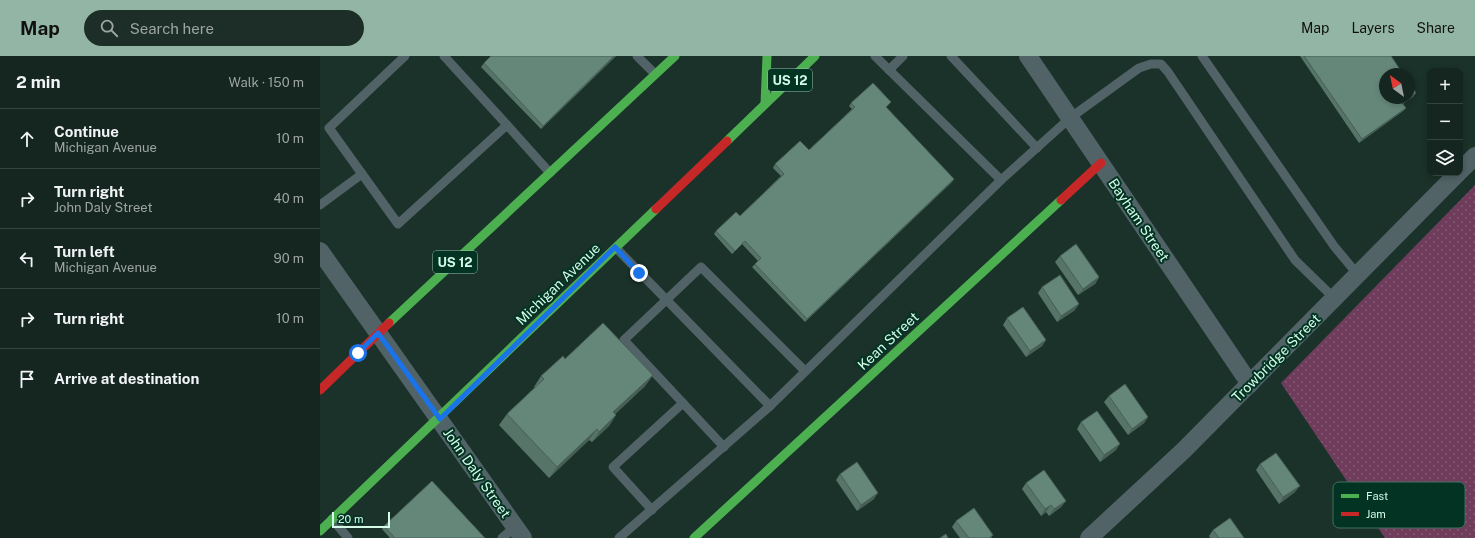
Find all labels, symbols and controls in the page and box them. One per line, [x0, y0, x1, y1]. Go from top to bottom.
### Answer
search box [84, 10, 364, 46]
text: Map [20, 17, 60, 39]
icon: search [98, 17, 120, 39]
text: Search here [130, 20, 214, 37]
text: Map [1301, 20, 1329, 36]
text: Layers [1351, 20, 1395, 36]
text: Share [1417, 20, 1455, 36]
north arrow [1379, 68, 1415, 104]
map controls [1427, 68, 1463, 176]
button: + [1427, 68, 1463, 104]
road number: US 12 [768, 69, 812, 91]
text: 2 min [16, 72, 61, 92]
text: Walk · 150 m [229, 75, 304, 90]
button: − [1427, 104, 1463, 140]
text: Continue [54, 123, 119, 140]
icon: ahead [16, 128, 38, 150]
text: 10 m [276, 131, 304, 146]
text: Michigan Avenue [54, 140, 157, 155]
button: layers [1427, 140, 1463, 176]
street label: Bayham Street [1105, 175, 1173, 265]
text: Turn right [54, 183, 124, 200]
icon: right [16, 188, 38, 210]
text: 40 m [273, 191, 304, 206]
text: John Daly Street [54, 200, 152, 215]
street label: Michigan Avenue [513, 240, 603, 328]
text: Turn left [54, 243, 115, 260]
icon: left [16, 248, 38, 270]
text: 90 m [274, 251, 304, 266]
road number: US 12 [433, 251, 477, 273]
text: Michigan Avenue [54, 260, 157, 275]
route end [630, 264, 648, 282]
icon: right [16, 308, 38, 330]
street label: Kean Street [854, 309, 922, 373]
text: Turn right [54, 310, 124, 327]
text: 10 m [276, 311, 304, 326]
street label: Trowbridge Street [1229, 311, 1323, 405]
route start [349, 344, 367, 362]
icon: arrive [16, 368, 38, 390]
text: Arrive at destination [54, 370, 199, 387]
street label: John Daly Street [440, 425, 514, 521]
legend [1333, 482, 1465, 528]
text: Fast [1366, 490, 1388, 502]
text: Jam [1366, 508, 1386, 520]
scale bar [332, 510, 390, 529]
text: 20 m [338, 513, 363, 525]

